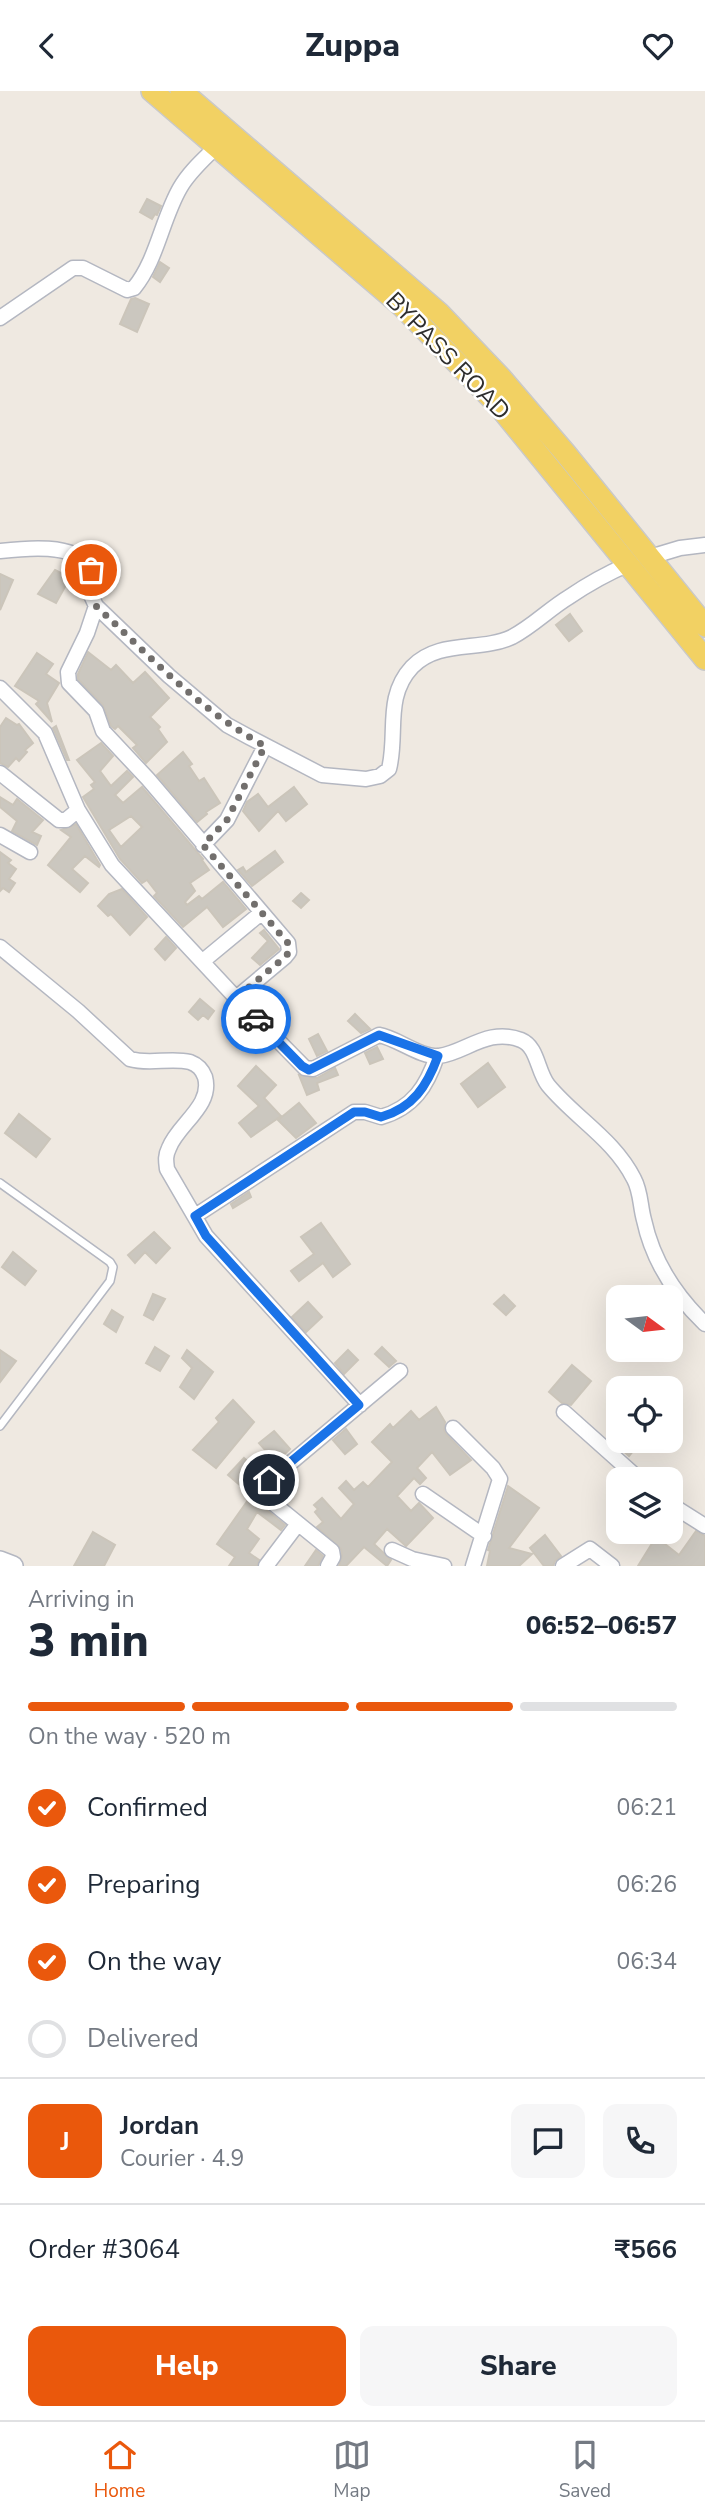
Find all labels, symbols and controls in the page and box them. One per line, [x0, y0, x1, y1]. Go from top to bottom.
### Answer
text: Zuppa [305, 24, 400, 67]
icon: back [28, 27, 66, 65]
icon: heart [639, 27, 677, 65]
street label: BYPASS ROAD [379, 285, 517, 427]
pin [61, 540, 121, 600]
icon: bag [72, 551, 110, 589]
courier [221, 984, 291, 1054]
icon: car [237, 1000, 275, 1038]
north arrow [606, 1285, 682, 1361]
map controls [606, 1285, 683, 1544]
button: locate [606, 1376, 683, 1453]
pin [239, 1450, 299, 1510]
icon: home [250, 1461, 288, 1499]
button: layers [606, 1467, 683, 1544]
text: Arriving in [28, 1584, 135, 1615]
text: 06:52–06:57 [526, 1608, 677, 1643]
text: 3 min [28, 1609, 149, 1672]
text: On the way · 520 m [28, 1721, 231, 1752]
icon: check [28, 1789, 66, 1827]
text: Confirmed [87, 1790, 208, 1825]
text: 06:21 [617, 1792, 677, 1823]
icon: check [28, 1866, 66, 1904]
text: Preparing [87, 1867, 200, 1902]
text: 06:26 [617, 1869, 677, 1900]
icon: check [28, 1943, 66, 1981]
text: On the way [87, 1944, 221, 1979]
text: 06:34 [617, 1946, 677, 1977]
text: Delivered [87, 2021, 199, 2056]
button: chat [511, 2104, 585, 2178]
button: phone [603, 2104, 677, 2178]
text: Jordan [120, 2108, 199, 2143]
text: J [60, 2124, 70, 2159]
text: Courier · 4.9 [120, 2143, 244, 2174]
text: Order #3064 [28, 2232, 180, 2267]
text: ₹566 [615, 2232, 677, 2267]
button: Help [28, 2326, 346, 2406]
button: Share [360, 2326, 677, 2406]
tab: Home [94, 2436, 145, 2504]
tab: Map [333, 2436, 371, 2504]
tab: Saved [559, 2436, 611, 2504]

